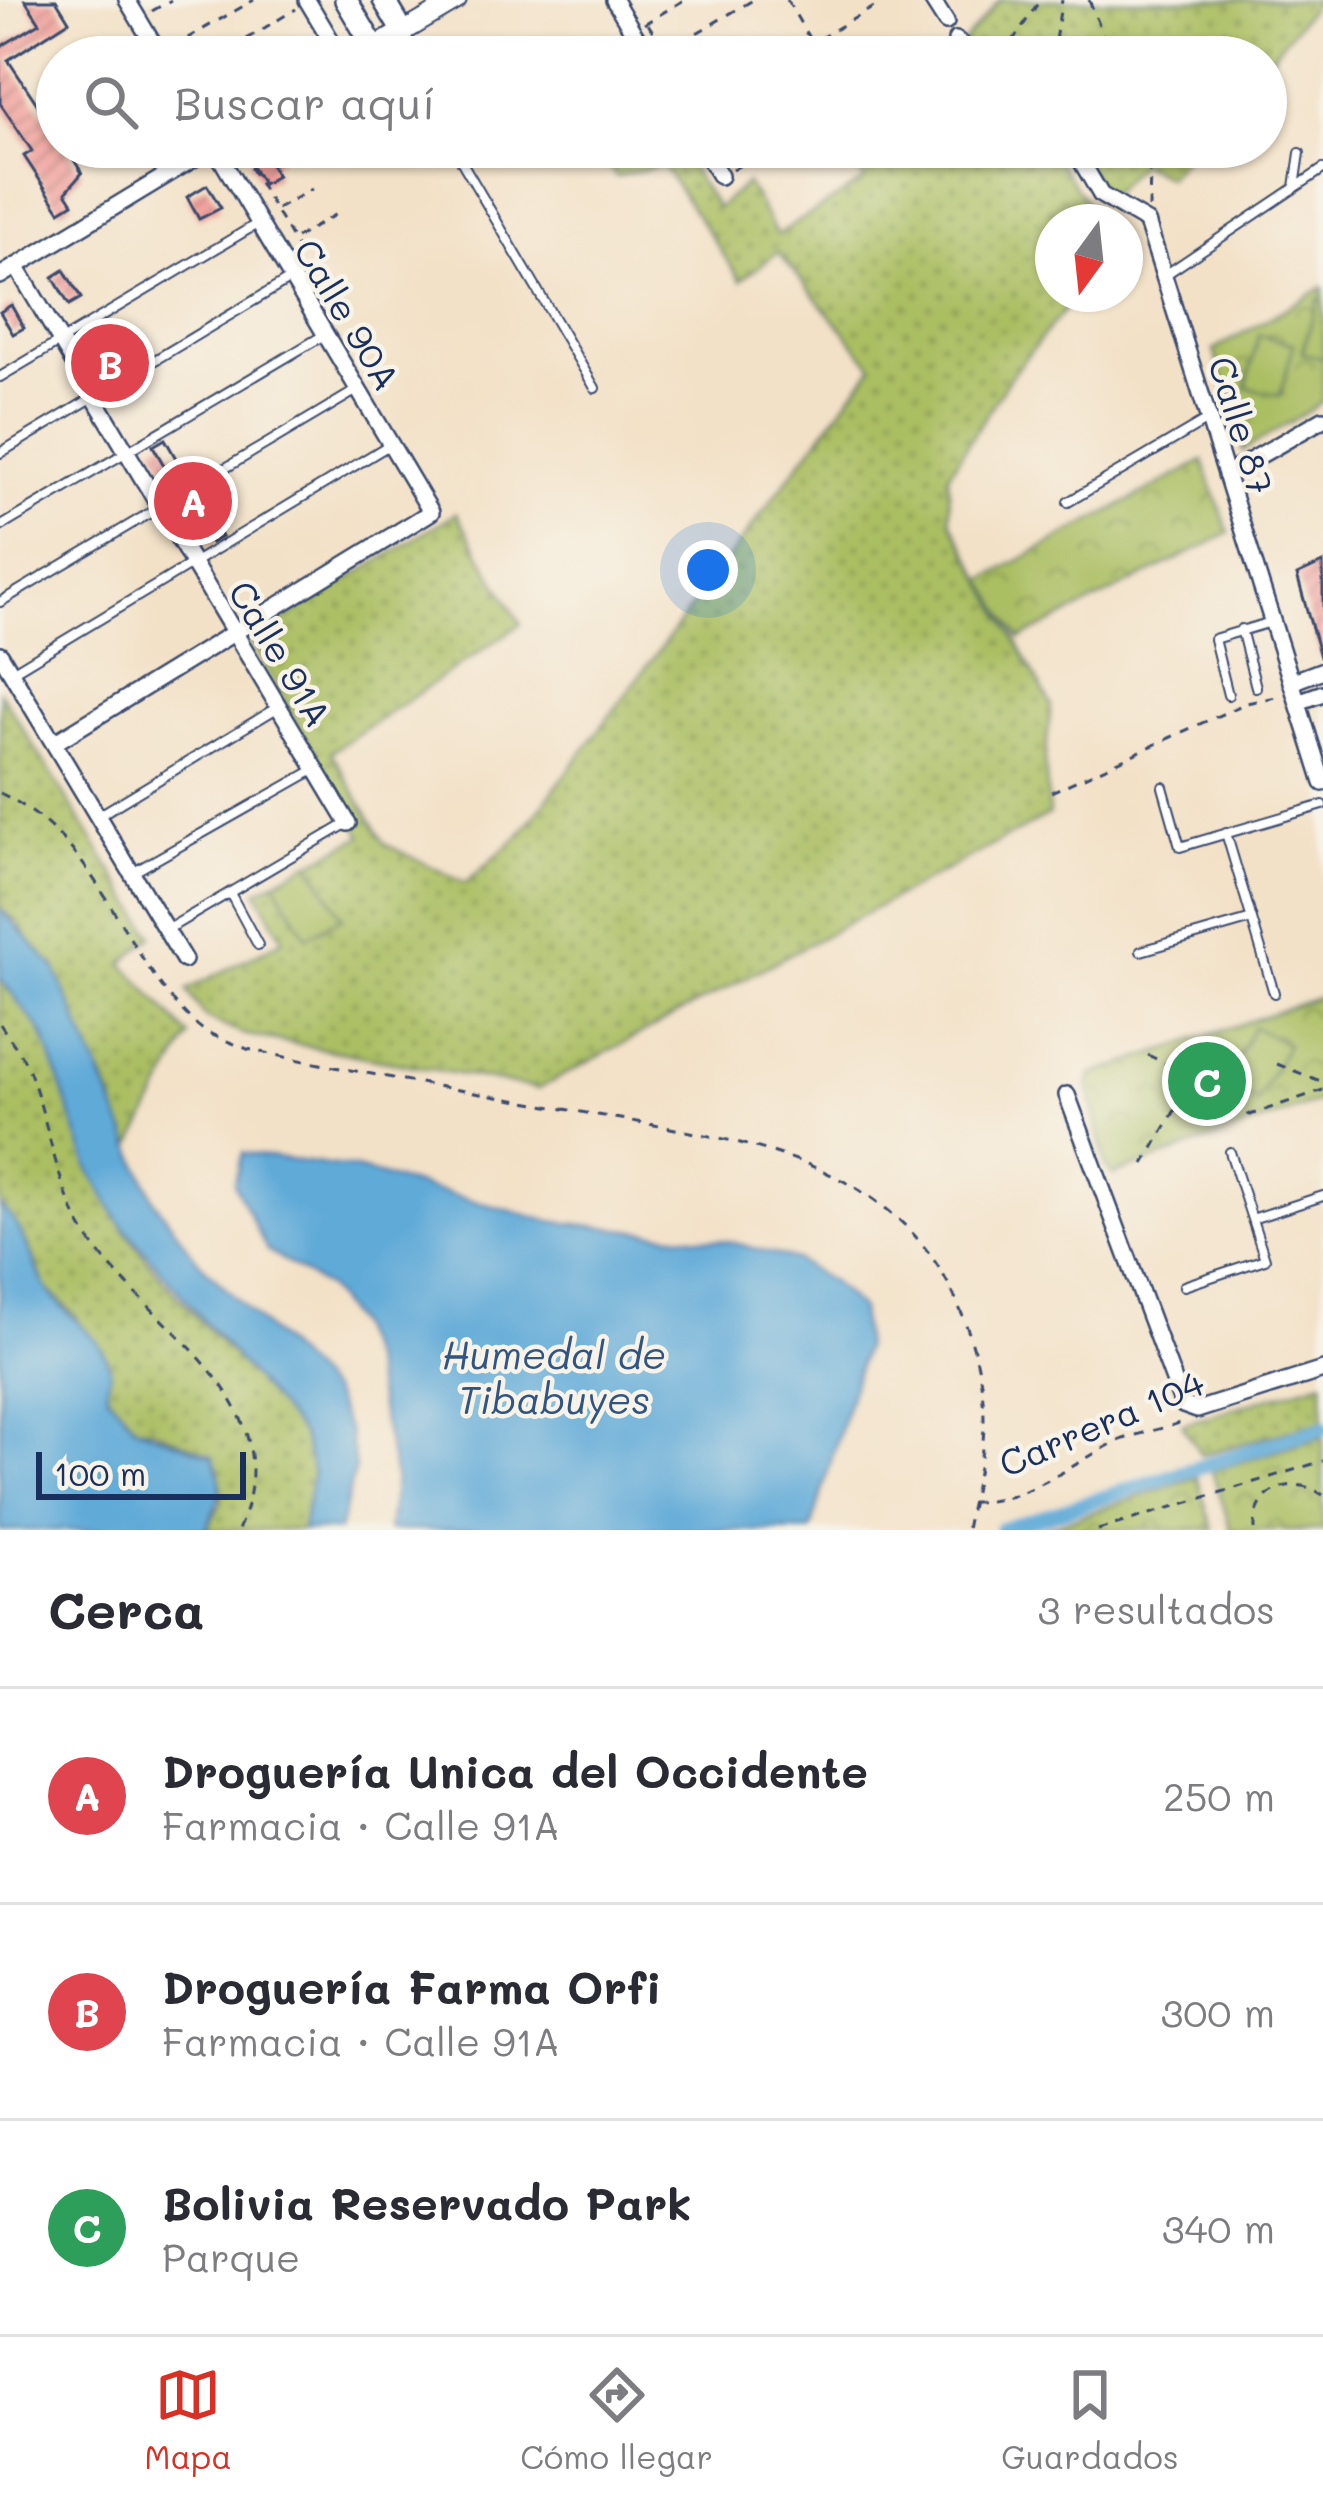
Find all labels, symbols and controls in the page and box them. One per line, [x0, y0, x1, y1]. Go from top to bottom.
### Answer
search box [36, 36, 1287, 168]
icon: search [78, 69, 144, 135]
text: Buscar aquí [174, 73, 436, 131]
north arrow [1035, 204, 1143, 312]
street label: Calle 90A [284, 230, 412, 398]
pin: B [71, 318, 149, 408]
street label: Calle 87 [1199, 350, 1285, 500]
pin: A [154, 456, 232, 546]
your location [678, 540, 738, 600]
street label: Calle 91A [219, 571, 343, 735]
pin: C [1168, 1036, 1246, 1126]
water label: Humedal de Tibabuyes [442, 1328, 666, 1424]
street label: Carrera 104 [991, 1358, 1211, 1486]
scale bar [36, 1446, 246, 1499]
text: 100 m [54, 1451, 146, 1494]
text: Cerca [48, 1575, 205, 1642]
text: 3 resultados [1038, 1583, 1275, 1634]
text: Droguería Unica del Occidente [162, 1741, 868, 1799]
text: A [73, 1770, 101, 1821]
text: 250 m [1163, 1770, 1275, 1821]
text: Farmacia · Calle 91A [162, 1799, 560, 1850]
text: Droguería Farma Orfi [162, 1957, 661, 2015]
text: B [74, 1986, 100, 2037]
text: 300 m [1160, 1986, 1275, 2037]
text: Farmacia · Calle 91A [162, 2015, 560, 2066]
text: Bolivia Reservado Park [162, 2173, 691, 2231]
text: C [73, 2202, 101, 2253]
text: 340 m [1162, 2202, 1275, 2253]
text: Parque [162, 2231, 300, 2282]
tab: Mapa [144, 2362, 232, 2477]
tab: Cómo llegar [520, 2362, 713, 2477]
tab: Guardados [1001, 2362, 1179, 2477]

